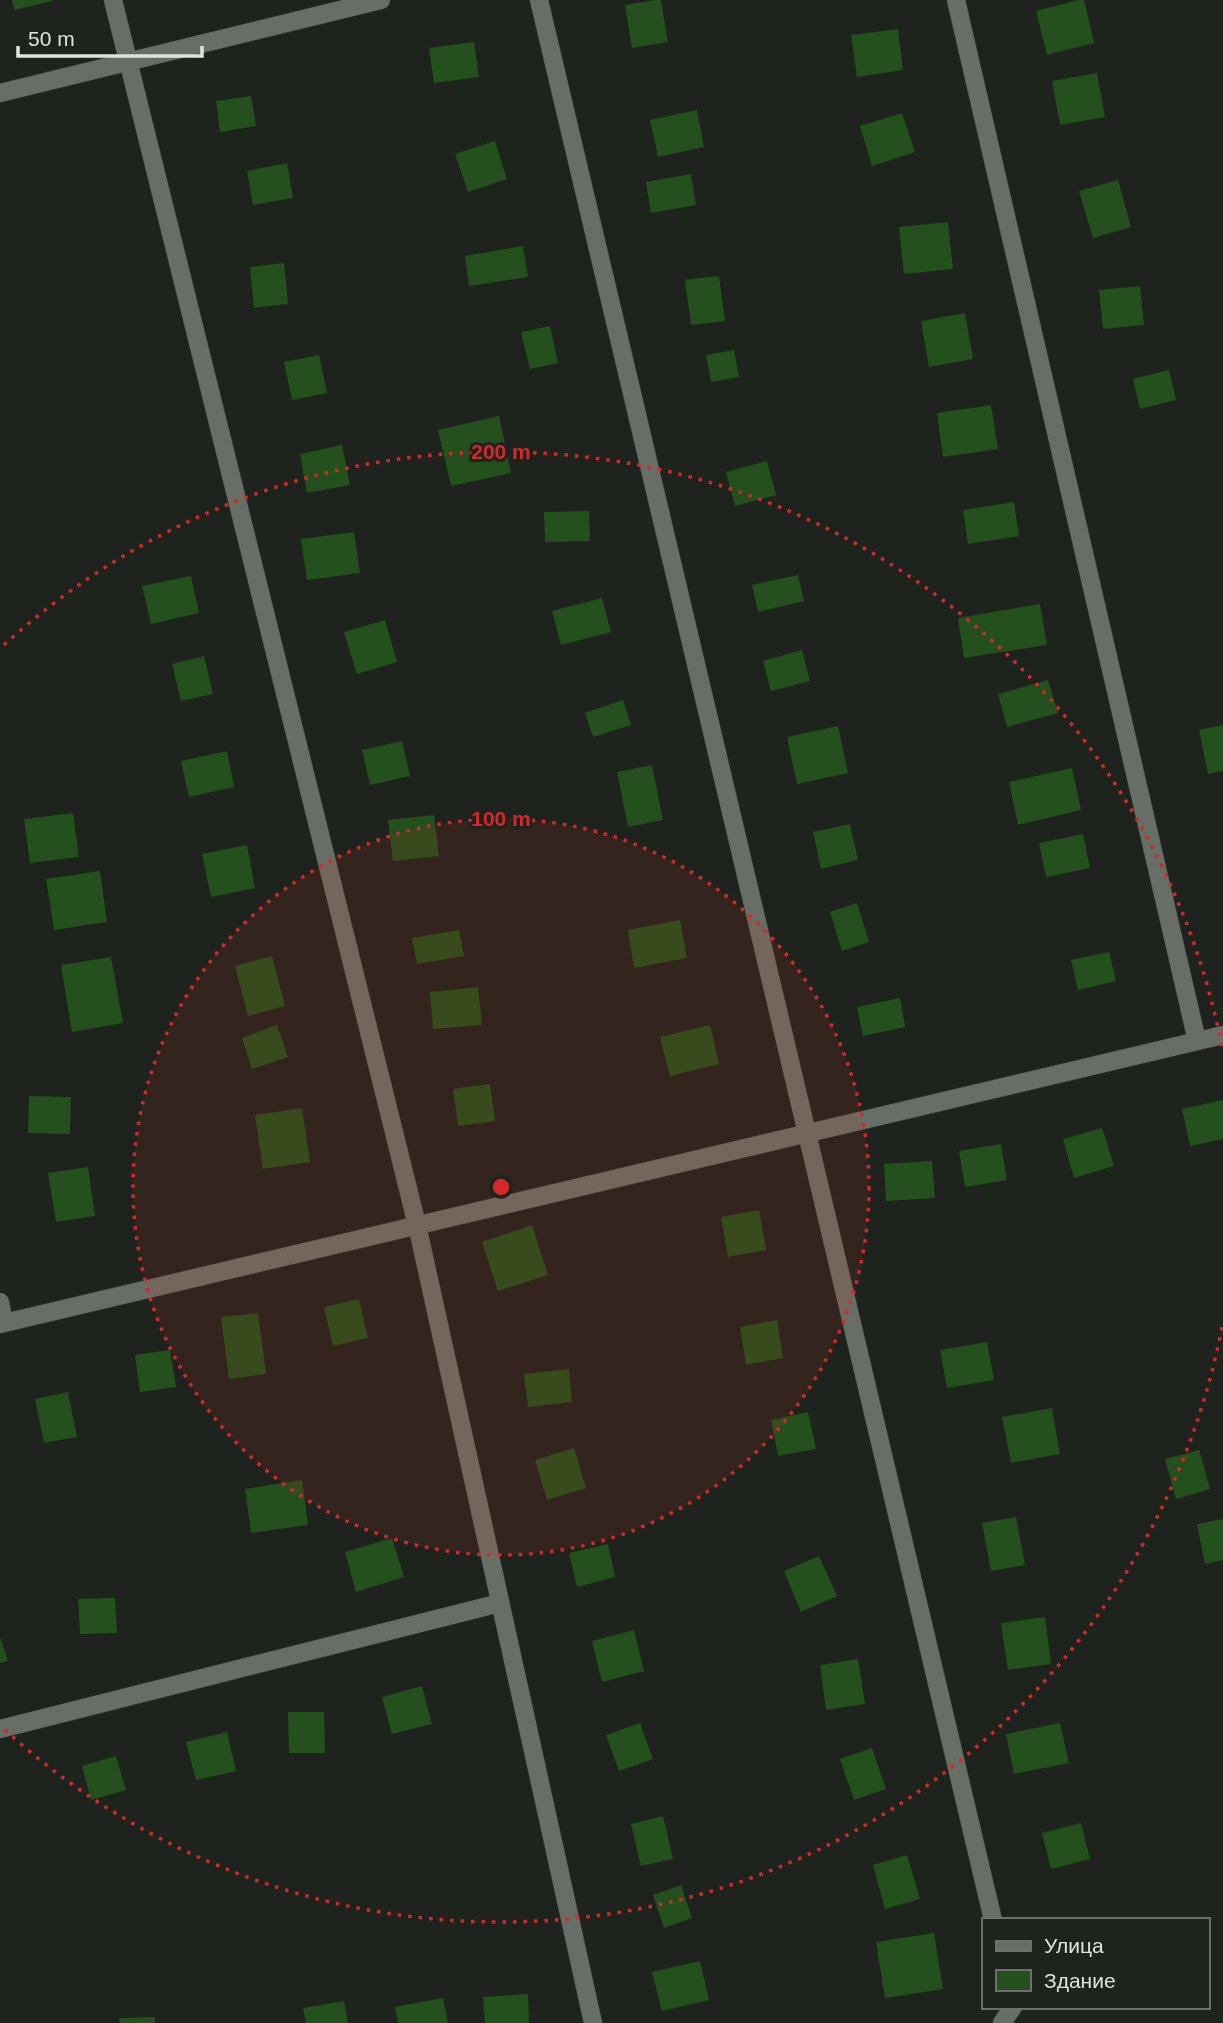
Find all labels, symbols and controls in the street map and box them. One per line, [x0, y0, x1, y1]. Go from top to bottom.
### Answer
scale bar [18, 14, 201, 58]
text: 50 m [28, 27, 75, 50]
text: 200 m [471, 440, 531, 463]
text: 100 m [471, 807, 531, 830]
centre of rings [489, 1175, 513, 1199]
legend [982, 1918, 1209, 2009]
text: Улица [1044, 1934, 1104, 1957]
text: Здание [1044, 1969, 1116, 1992]

